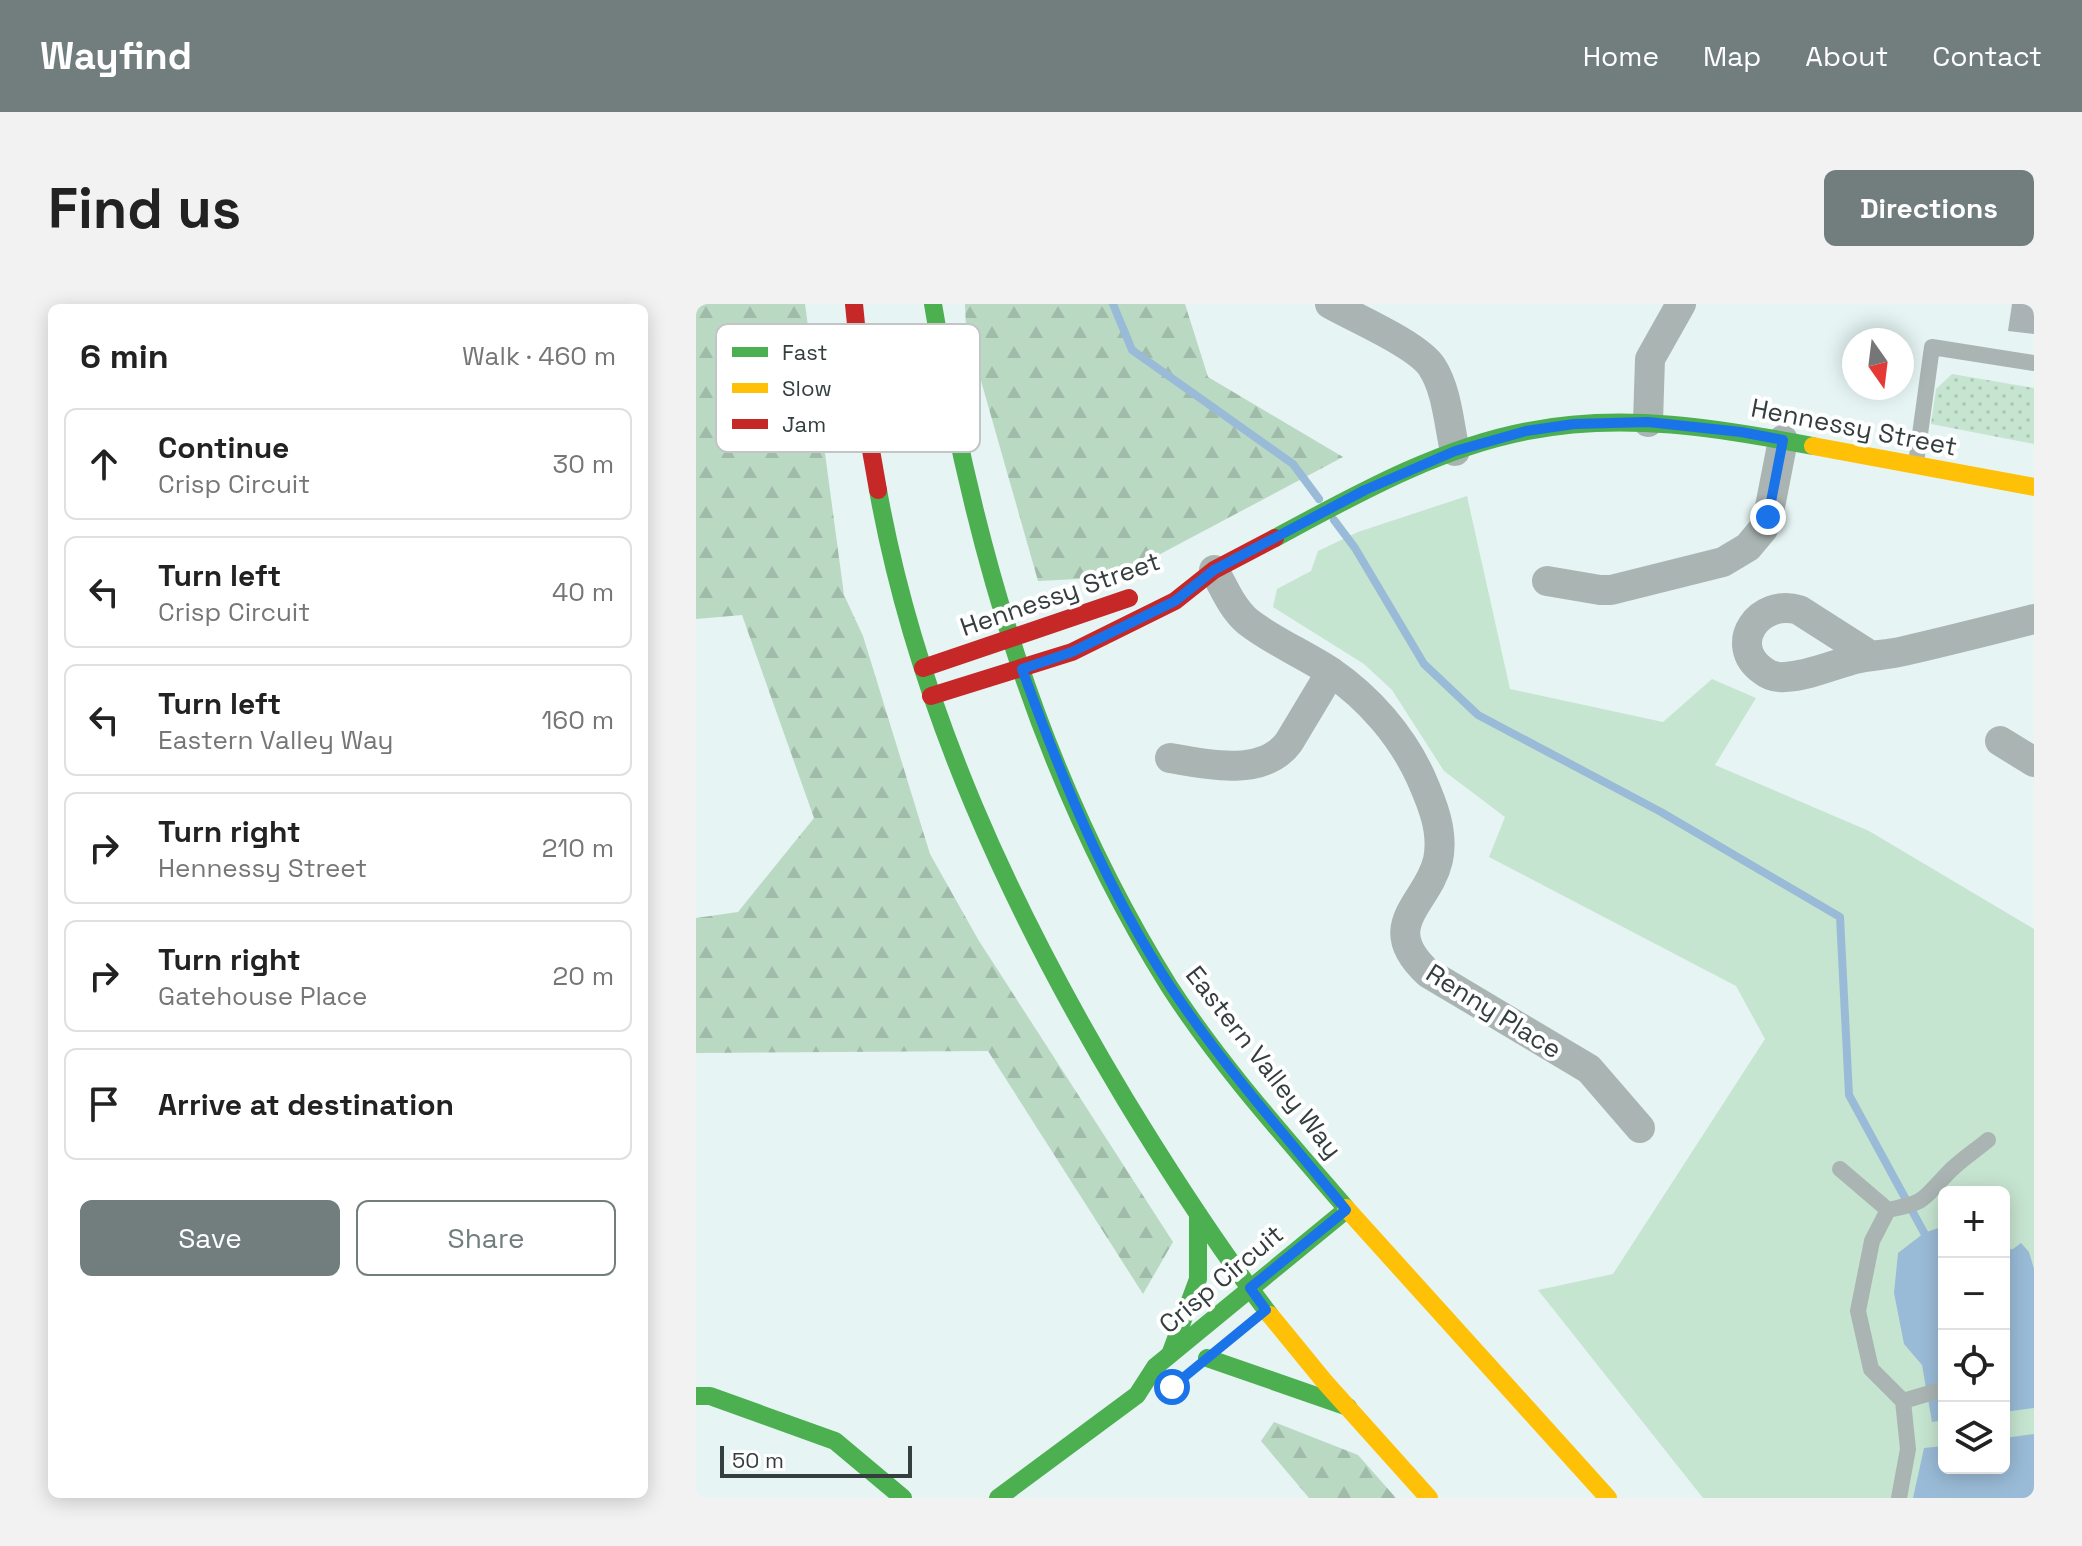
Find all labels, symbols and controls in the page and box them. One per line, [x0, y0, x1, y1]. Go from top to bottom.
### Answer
text: Wayfind [40, 32, 192, 80]
text: Home [1583, 38, 1659, 74]
text: Map [1703, 38, 1761, 74]
text: About [1805, 38, 1888, 74]
text: Contact [1932, 38, 2042, 74]
button: Directions [1824, 170, 2034, 246]
text: Find us [48, 173, 241, 244]
legend [716, 324, 980, 452]
north arrow [1842, 328, 1914, 400]
text: 6 min [80, 335, 169, 378]
text: Fast [782, 338, 828, 366]
text: Walk · 460 m [462, 339, 616, 373]
text: Slow [782, 374, 832, 402]
street label: Hennessy Street [1748, 390, 1960, 464]
text: Jam [782, 410, 826, 438]
text: Continue [158, 428, 289, 467]
icon: ahead [82, 442, 126, 486]
text: 30 m [553, 447, 614, 481]
text: Crisp Circuit [158, 467, 310, 501]
route end [1750, 499, 1786, 535]
street label: Hennessy Street [956, 544, 1164, 644]
text: Turn left [158, 556, 281, 595]
icon: left [82, 570, 126, 614]
text: 40 m [552, 575, 614, 609]
text: Crisp Circuit [158, 595, 310, 629]
text: Turn left [158, 684, 281, 723]
icon: left [82, 698, 126, 742]
text: 160 m [542, 703, 614, 737]
text: Eastern Valley Way [158, 723, 394, 757]
text: Turn right [158, 812, 301, 851]
icon: right [82, 826, 126, 870]
text: 210 m [542, 831, 614, 865]
text: Hennessy Street [158, 851, 367, 885]
text: Turn right [158, 940, 301, 979]
icon: right [82, 954, 126, 998]
street label: Renny Place [1420, 956, 1568, 1066]
text: 20 m [553, 959, 614, 993]
street label: Eastern Valley Way [1178, 959, 1350, 1165]
text: Gatehouse Place [158, 979, 367, 1013]
icon: arrive [82, 1082, 126, 1126]
text: Arrive at destination [158, 1085, 454, 1124]
map controls [1938, 1186, 2010, 1474]
button: + [1938, 1186, 2010, 1258]
button: Save [80, 1200, 340, 1276]
button: Share [356, 1200, 616, 1276]
street label: Crisp Circuit [1152, 1217, 1290, 1341]
button: − [1938, 1258, 2010, 1330]
button: locate [1938, 1330, 2010, 1402]
route start [1154, 1369, 1190, 1405]
button: layers [1938, 1402, 2010, 1474]
scale bar [720, 1442, 912, 1478]
text: 50 m [732, 1446, 784, 1474]

